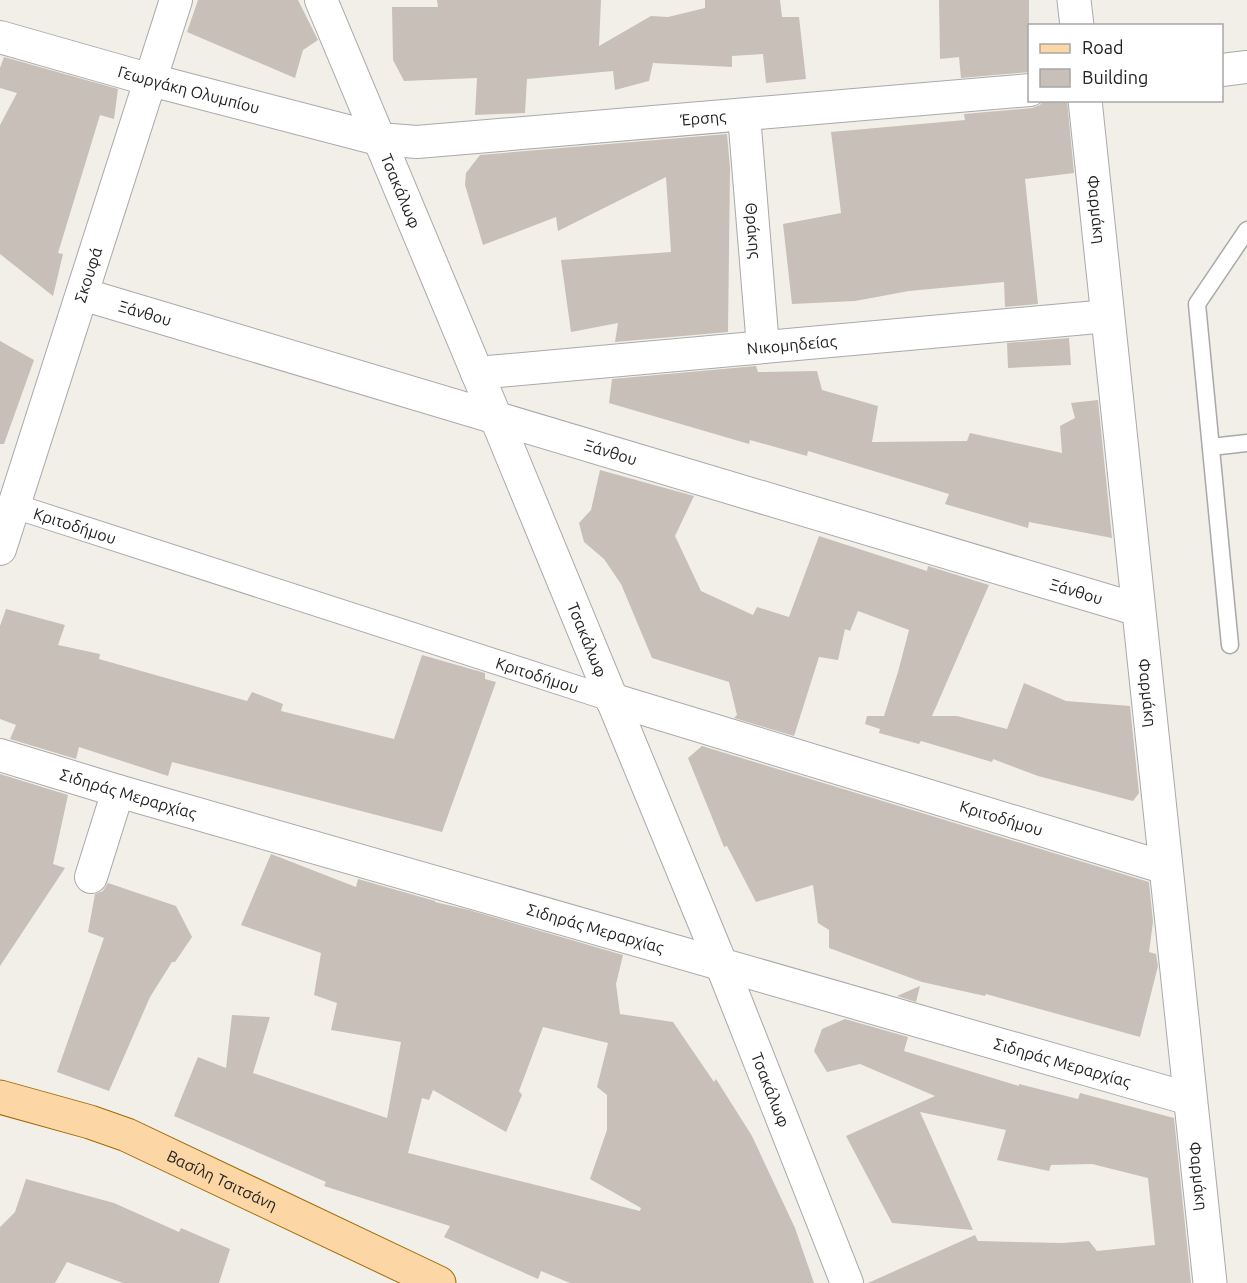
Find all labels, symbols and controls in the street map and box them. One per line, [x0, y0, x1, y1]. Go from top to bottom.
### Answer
legend [1028, 24, 1223, 102]
text: Road [1082, 37, 1124, 57]
street label: Γεωργάκη Ολυμπίου [116, 62, 262, 117]
text: Building [1082, 67, 1148, 87]
street label: Έρσης [679, 107, 727, 129]
street label: Τσακάλωφ [377, 151, 424, 231]
street label: Φαρμάκη [1084, 174, 1109, 245]
street label: Θράκης [742, 202, 765, 259]
street label: Σκουφά [71, 244, 105, 305]
street label: Ξάνθου [117, 297, 174, 329]
street label: Νικομηδείας [746, 332, 838, 358]
street label: Ξάνθου [582, 436, 639, 468]
street label: Κριτοδήμου [31, 504, 119, 547]
street label: Ξάνθου [1048, 575, 1105, 608]
street label: Τσακάλωφ [564, 600, 611, 680]
street label: Κριτοδήμου [494, 653, 581, 697]
street label: Φαρμάκη [1135, 657, 1160, 728]
street label: Σιδηράς Μεραρχίας [58, 765, 199, 823]
street label: Κριτοδήμου [958, 797, 1045, 839]
street label: Σιδηράς Μεραρχίας [525, 900, 666, 957]
street label: Σιδηράς Μεραρχίας [992, 1034, 1133, 1092]
street label: Τσακάλωφ [748, 1050, 794, 1130]
street label: Φαρμάκη [1186, 1141, 1211, 1211]
street label: Βασίλη Τσιτσάνη [164, 1146, 280, 1214]

